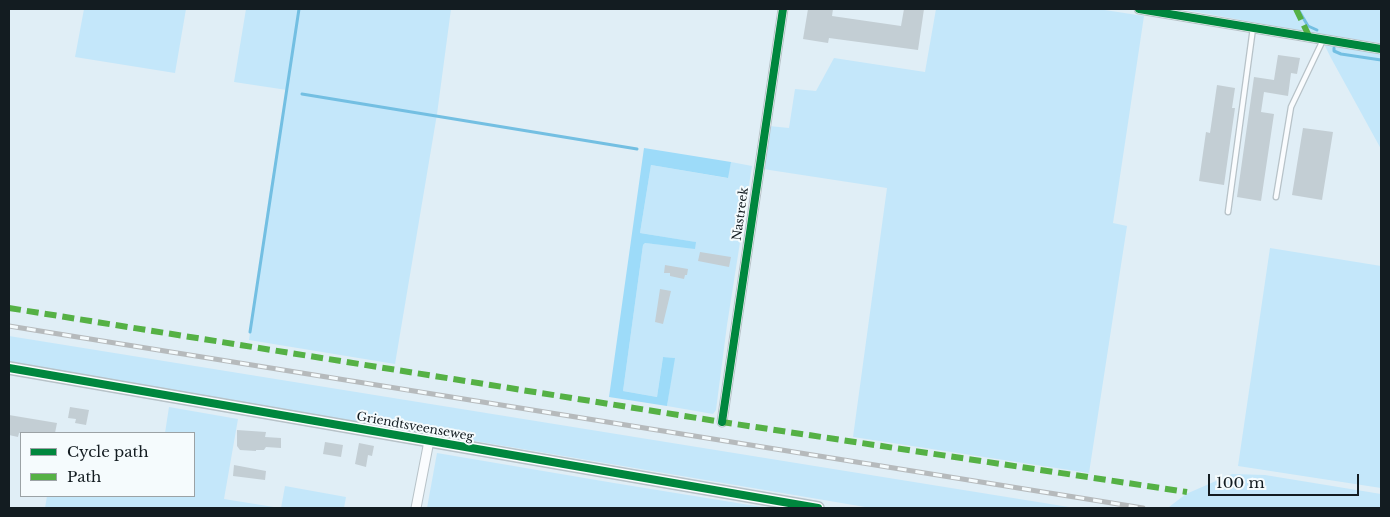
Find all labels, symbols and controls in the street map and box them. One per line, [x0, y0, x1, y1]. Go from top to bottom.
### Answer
street label: Nastreek [730, 186, 752, 242]
street label: Griendtsveenseweg [355, 410, 475, 444]
legend [20, 432, 195, 497]
text: Cycle path [67, 442, 149, 461]
scale bar [1210, 464, 1361, 496]
text: Path [67, 467, 101, 486]
text: 100 m [1216, 473, 1265, 492]

